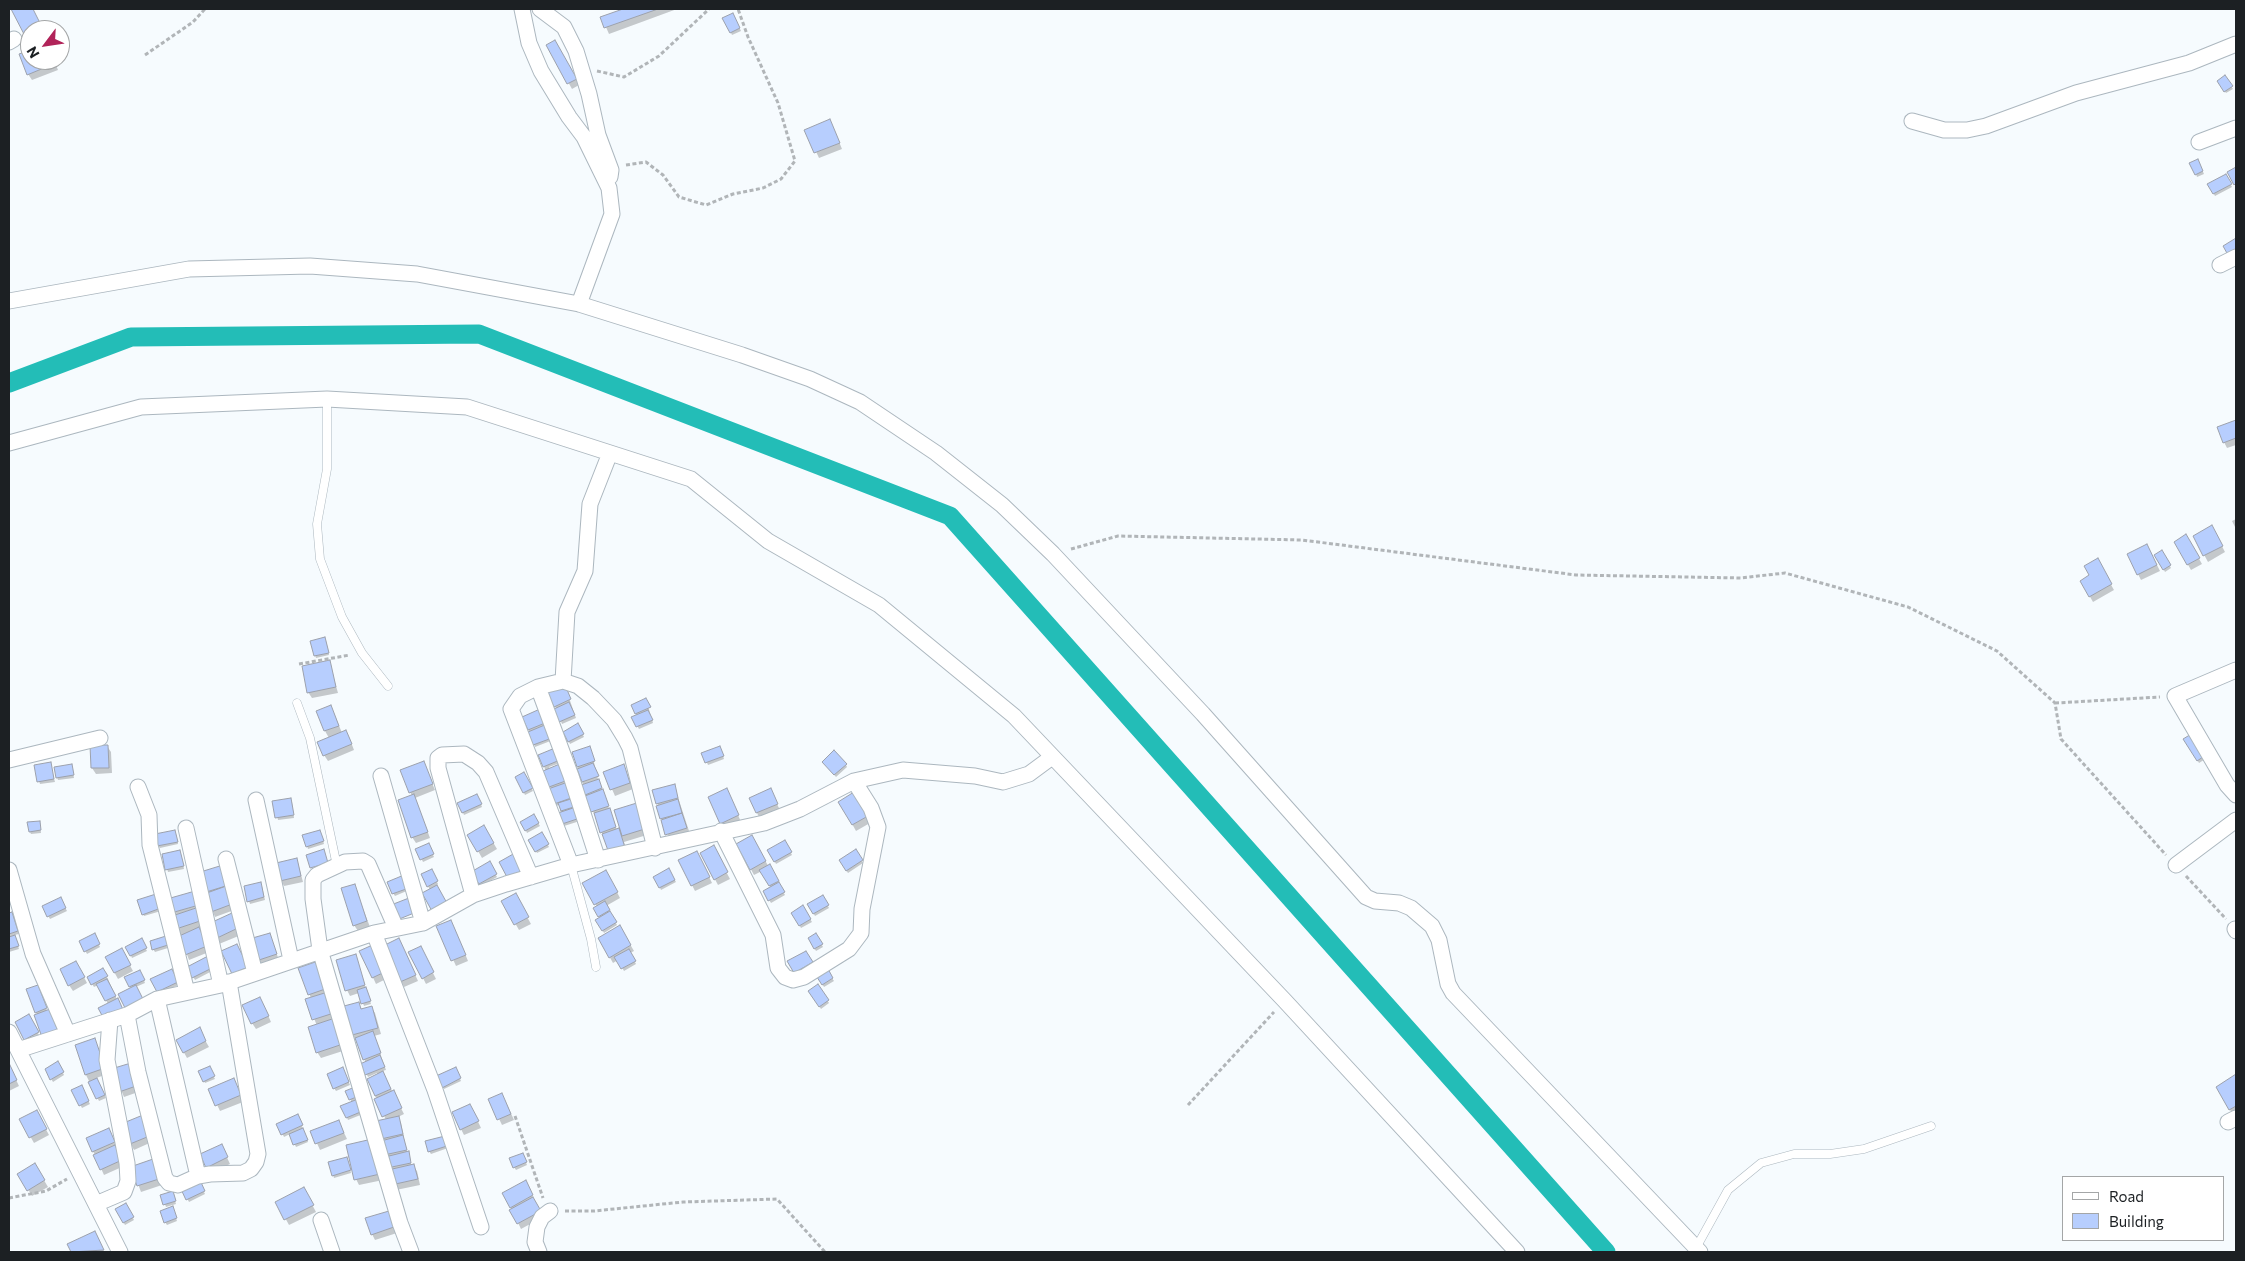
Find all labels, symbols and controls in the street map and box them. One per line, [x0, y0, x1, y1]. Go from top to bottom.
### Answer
north arrow [20, 20, 70, 70]
text: N [23, 44, 43, 61]
legend [2062, 1176, 2225, 1241]
text: Road [2109, 1187, 2144, 1205]
text: Building [2109, 1212, 2164, 1230]

